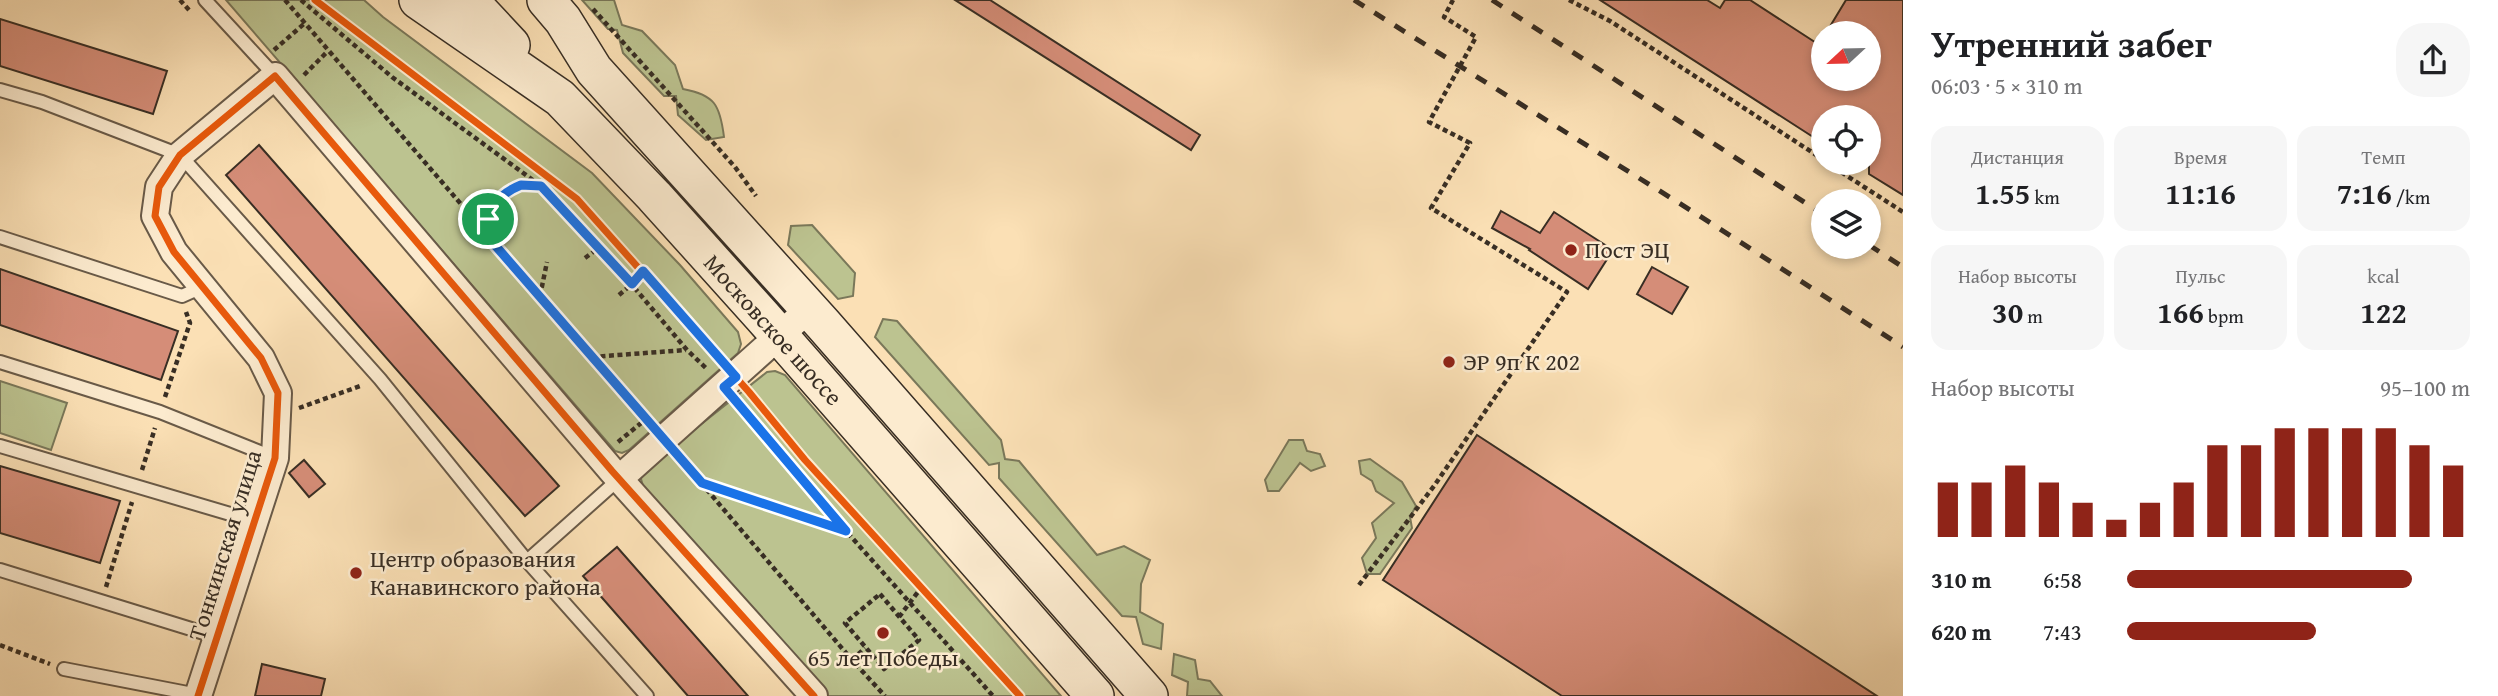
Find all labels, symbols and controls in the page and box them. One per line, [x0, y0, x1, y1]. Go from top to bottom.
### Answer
text: Утренний забег [1931, 15, 2212, 71]
north arrow [1811, 21, 1881, 91]
map controls [1811, 21, 1881, 259]
button: share [2396, 23, 2470, 97]
text: 06:03 · 5 × 310 m [1931, 69, 2083, 102]
button: locate [1811, 105, 1881, 175]
text: Дистанция [1971, 143, 2064, 171]
text: Время [2174, 143, 2227, 171]
text: Темп [2362, 143, 2405, 171]
text: 1.55 [1975, 171, 2030, 215]
text: 11:16 [2165, 171, 2236, 215]
text: 7:16 [2337, 171, 2392, 215]
text: km [2030, 183, 2060, 211]
text: /km [2392, 183, 2430, 211]
pin [458, 189, 518, 249]
button: layers [1811, 189, 1881, 259]
icon: arrive [469, 200, 507, 238]
place label: Пост ЭЦ [1585, 232, 1669, 267]
marker: Пост ЭЦ [1563, 242, 1579, 258]
street label: Московское шоссе [696, 246, 851, 413]
text: Набор высоты [1958, 262, 2077, 290]
text: Пульс [2176, 262, 2225, 290]
text: kcal [2367, 262, 2400, 290]
text: 30 [1992, 290, 2023, 334]
text: 166 [2157, 290, 2204, 334]
text: 122 [2360, 290, 2407, 334]
text: m [2023, 302, 2043, 330]
text: bpm [2204, 302, 2244, 330]
place label: ЭР 9п К 202 [1463, 344, 1580, 379]
marker: ЭР 9п К 202 [1441, 354, 1457, 370]
text: Набор высоты [1931, 371, 2075, 404]
text: 95–100 m [2380, 371, 2470, 404]
street label: Тонкинская улица [179, 445, 270, 644]
place label: Центр образования Канавинского района [370, 541, 601, 604]
text: 310 m [1931, 563, 1992, 596]
text: 6:58 [2043, 563, 2082, 596]
marker: Центр образования Канавинского района [348, 565, 364, 581]
text: 620 m [1931, 615, 1992, 648]
text: 7:43 [2043, 615, 2082, 648]
marker: 65 лет Победы [875, 625, 891, 641]
place label: 65 лет Победы [808, 640, 959, 675]

